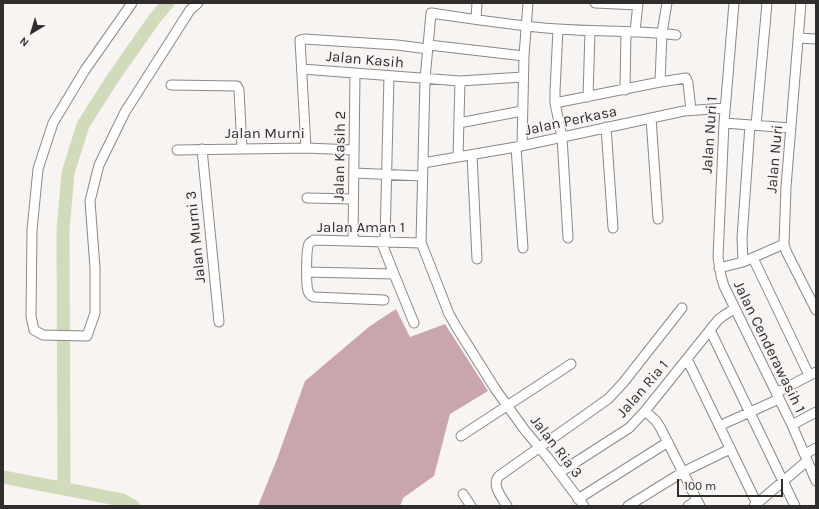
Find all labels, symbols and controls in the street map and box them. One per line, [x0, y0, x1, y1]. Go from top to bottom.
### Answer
north arrow [12, 12, 52, 52]
text: N [17, 34, 31, 49]
street label: Jalan Kasih [325, 48, 405, 72]
street label: Jalan Nuri 1 [698, 96, 722, 174]
street label: Jalan Perkasa [523, 102, 619, 140]
street label: Jalan Kasih 2 [330, 111, 350, 201]
street label: Jalan Nuri [763, 124, 787, 194]
street label: Jalan Murni [225, 125, 305, 143]
street label: Jalan Murni 3 [182, 190, 210, 284]
street label: Jalan Aman 1 [317, 219, 405, 237]
street label: Jalan Cenderawasih 1 [729, 278, 809, 416]
street label: Jalan Ria 1 [613, 357, 673, 421]
street label: Jalan Ria 3 [526, 412, 586, 482]
scale bar [679, 471, 785, 497]
text: 100 m [684, 479, 716, 493]

